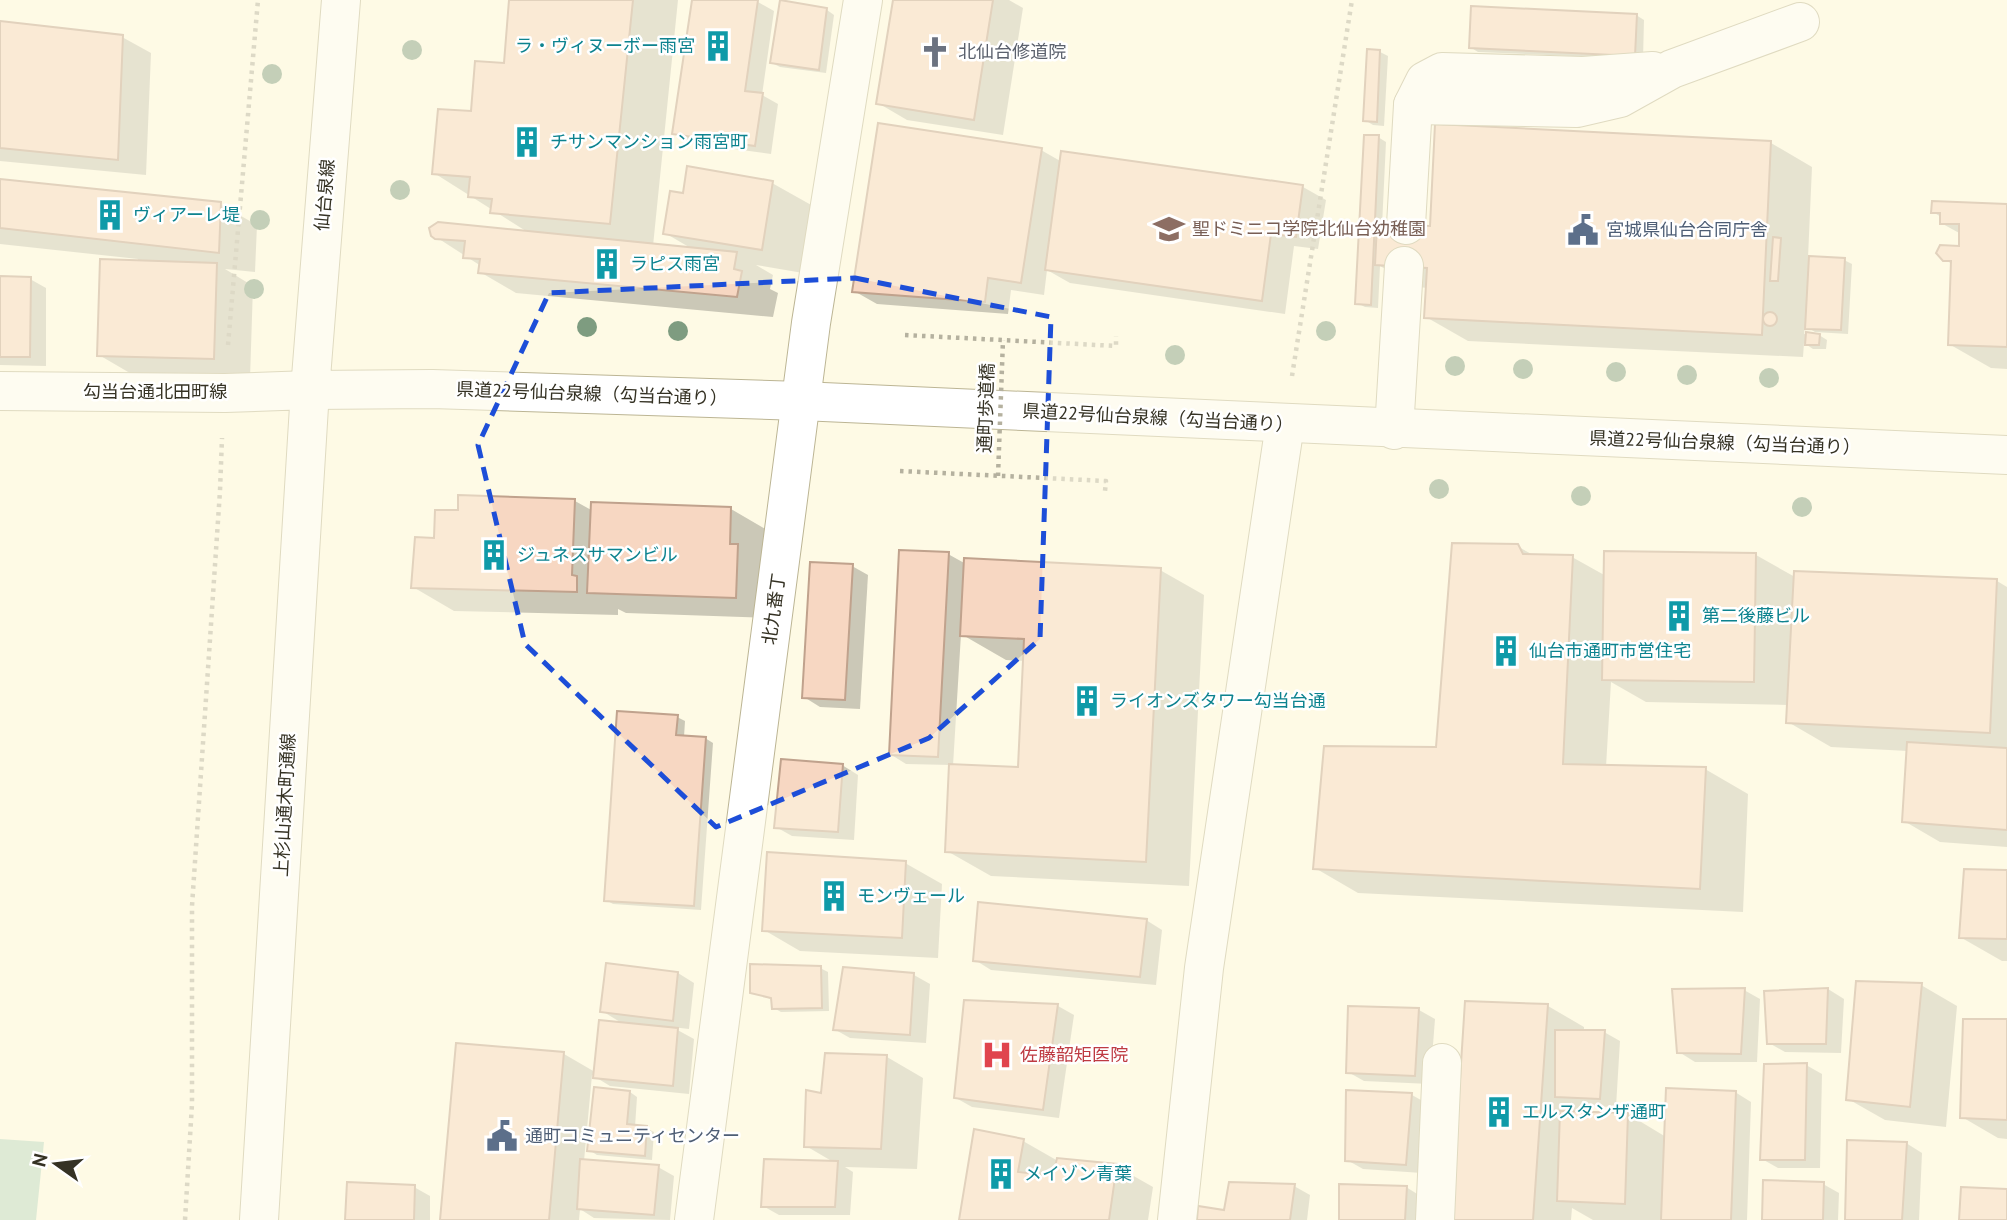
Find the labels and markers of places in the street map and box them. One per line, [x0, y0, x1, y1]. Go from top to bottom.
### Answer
building icon: ラ・ヴィヌーボー雨宮 [701, 29, 735, 63]
place label: ラ・ヴィヌーボー雨宮 [515, 34, 695, 57]
church icon: 北仙台修道院 [918, 35, 952, 69]
place label: 北仙台修道院 [958, 40, 1066, 63]
building icon: チサンマンション雨宮町 [510, 125, 544, 159]
place label: チサンマンション雨宮町 [550, 130, 748, 153]
building icon: ヴィアーレ堤 [93, 198, 127, 232]
place label: ヴィアーレ堤 [133, 203, 240, 226]
school or university icon: 聖ドミニコ学院北仙台幼稚園 [1152, 212, 1186, 246]
public building icon: 宮城県仙台合同庁舎 [1566, 213, 1600, 247]
place label: 聖ドミニコ学院北仙台幼稚園 [1192, 217, 1426, 240]
place label: 宮城県仙台合同庁舎 [1606, 218, 1768, 241]
building icon: ラピス雨宮 [590, 247, 624, 281]
place label: ラピス雨宮 [630, 252, 720, 275]
building icon: ジュネスサマンビル [477, 538, 511, 572]
place label: ジュネスサマンビル [517, 543, 678, 566]
building icon: 第二後藤ビル [1662, 599, 1696, 633]
place label: 第二後藤ビル [1702, 604, 1810, 627]
building icon: 仙台市通町市営住宅 [1489, 634, 1523, 668]
place label: 仙台市通町市営住宅 [1529, 639, 1691, 662]
building icon: ライオンズタワー勾当台通 [1070, 684, 1104, 718]
place label: ライオンズタワー勾当台通 [1110, 689, 1326, 712]
building icon: モンヴェール [817, 879, 851, 913]
place label: モンヴェール [857, 884, 965, 907]
hospital icon: 佐藤韶矩医院 [980, 1038, 1014, 1072]
place label: 佐藤韶矩医院 [1020, 1043, 1128, 1066]
building icon: エルスタンザ通町 [1482, 1095, 1516, 1129]
place label: エルスタンザ通町 [1522, 1100, 1666, 1123]
public building icon: 通町コミュニティセンター [485, 1119, 519, 1153]
place label: 通町コミュニティセンター [525, 1124, 740, 1147]
building icon: メイゾン青葉 [984, 1157, 1018, 1191]
place label: メイゾン青葉 [1024, 1162, 1132, 1185]

